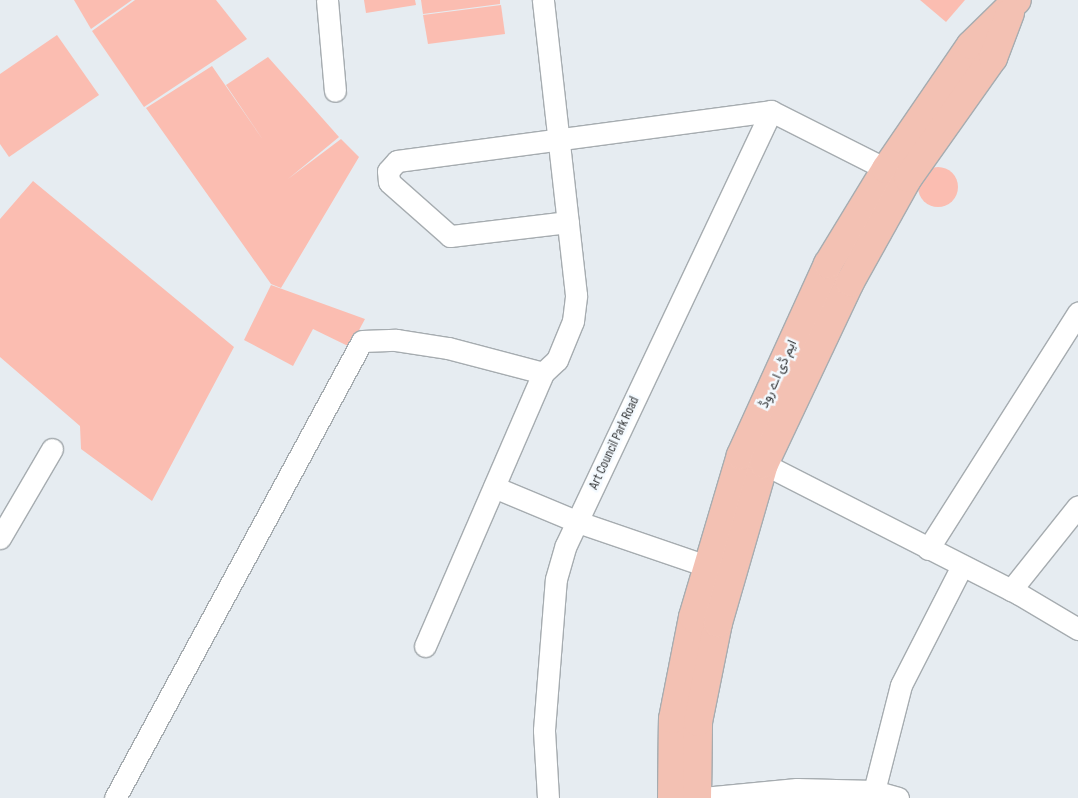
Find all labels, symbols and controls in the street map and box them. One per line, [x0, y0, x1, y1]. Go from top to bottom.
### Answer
street label: ایم ڈی اے روڈ [755, 337, 801, 411]
street label: Art Council Park Road [585, 394, 643, 492]

